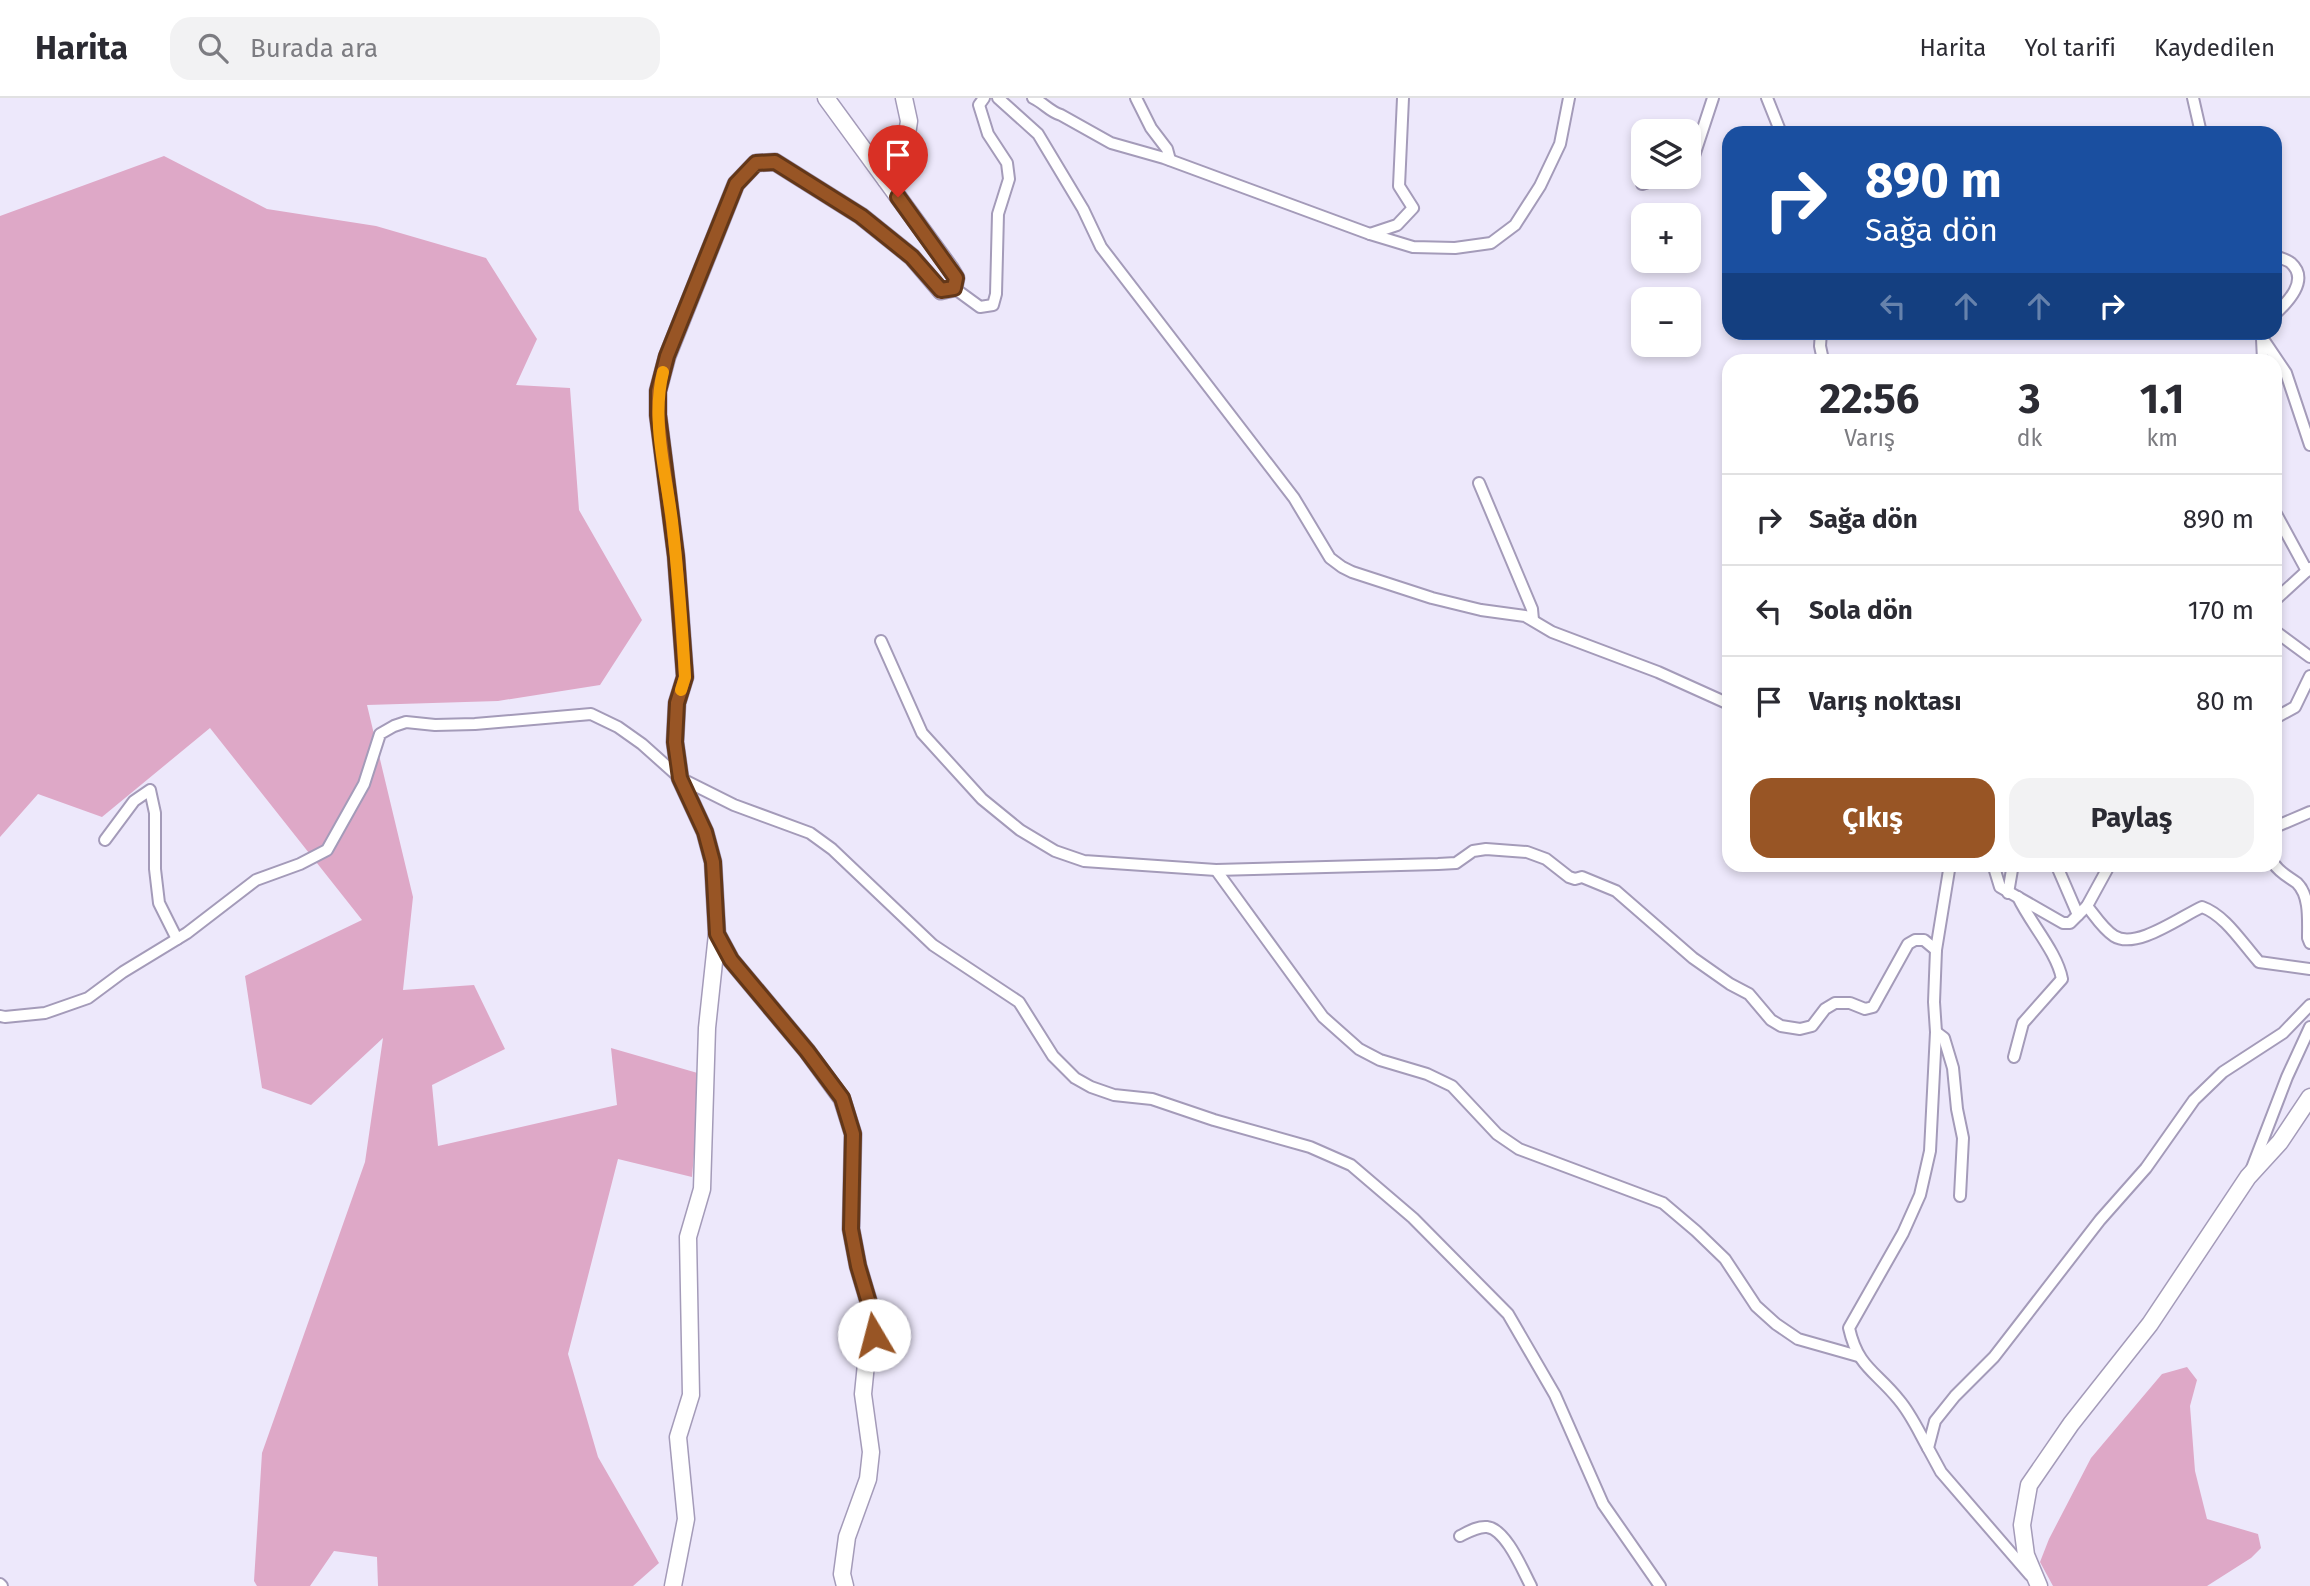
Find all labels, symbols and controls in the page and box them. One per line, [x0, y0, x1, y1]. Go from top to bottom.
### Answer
search box [170, 17, 660, 80]
text: Harita [35, 28, 128, 68]
icon: search [194, 29, 232, 67]
text: Burada ara [250, 33, 378, 64]
text: Harita [1919, 34, 1986, 62]
text: Yol tarifi [2024, 34, 2116, 62]
text: Kaydedilen [2154, 34, 2275, 62]
map controls [1631, 119, 1701, 357]
button: layers [1631, 119, 1701, 189]
pin [868, 125, 928, 197]
icon: arrive [879, 136, 917, 174]
text: 890 m [1865, 151, 2002, 210]
icon: right [1750, 154, 1841, 245]
button: + [1631, 203, 1701, 273]
text: Sağa dön [1865, 211, 1998, 249]
button: − [1631, 287, 1701, 357]
icon: left [1874, 287, 1912, 325]
icon: ahead [1947, 287, 1985, 325]
icon: ahead [2020, 287, 2058, 325]
icon: right [2093, 287, 2131, 325]
text: 22:56 [1819, 374, 1919, 424]
text: 3 [2019, 374, 2041, 424]
text: 1.1 [2140, 374, 2185, 424]
text: Varış [1844, 424, 1895, 452]
text: dk [2017, 424, 2042, 452]
text: km [2146, 424, 2178, 452]
icon: right [1750, 501, 1788, 539]
text: Sağa dön [1809, 504, 1918, 535]
text: 890 m [2183, 504, 2254, 535]
icon: left [1750, 592, 1788, 630]
text: Sola dön [1809, 595, 1913, 626]
text: 170 m [2188, 595, 2254, 626]
icon: arrive [1750, 683, 1788, 721]
text: Varış noktası [1809, 686, 1962, 717]
text: 80 m [2196, 686, 2254, 717]
button: Çıkış [1750, 778, 1995, 858]
button: Paylaş [2009, 778, 2254, 858]
position arrow [837, 1298, 911, 1372]

